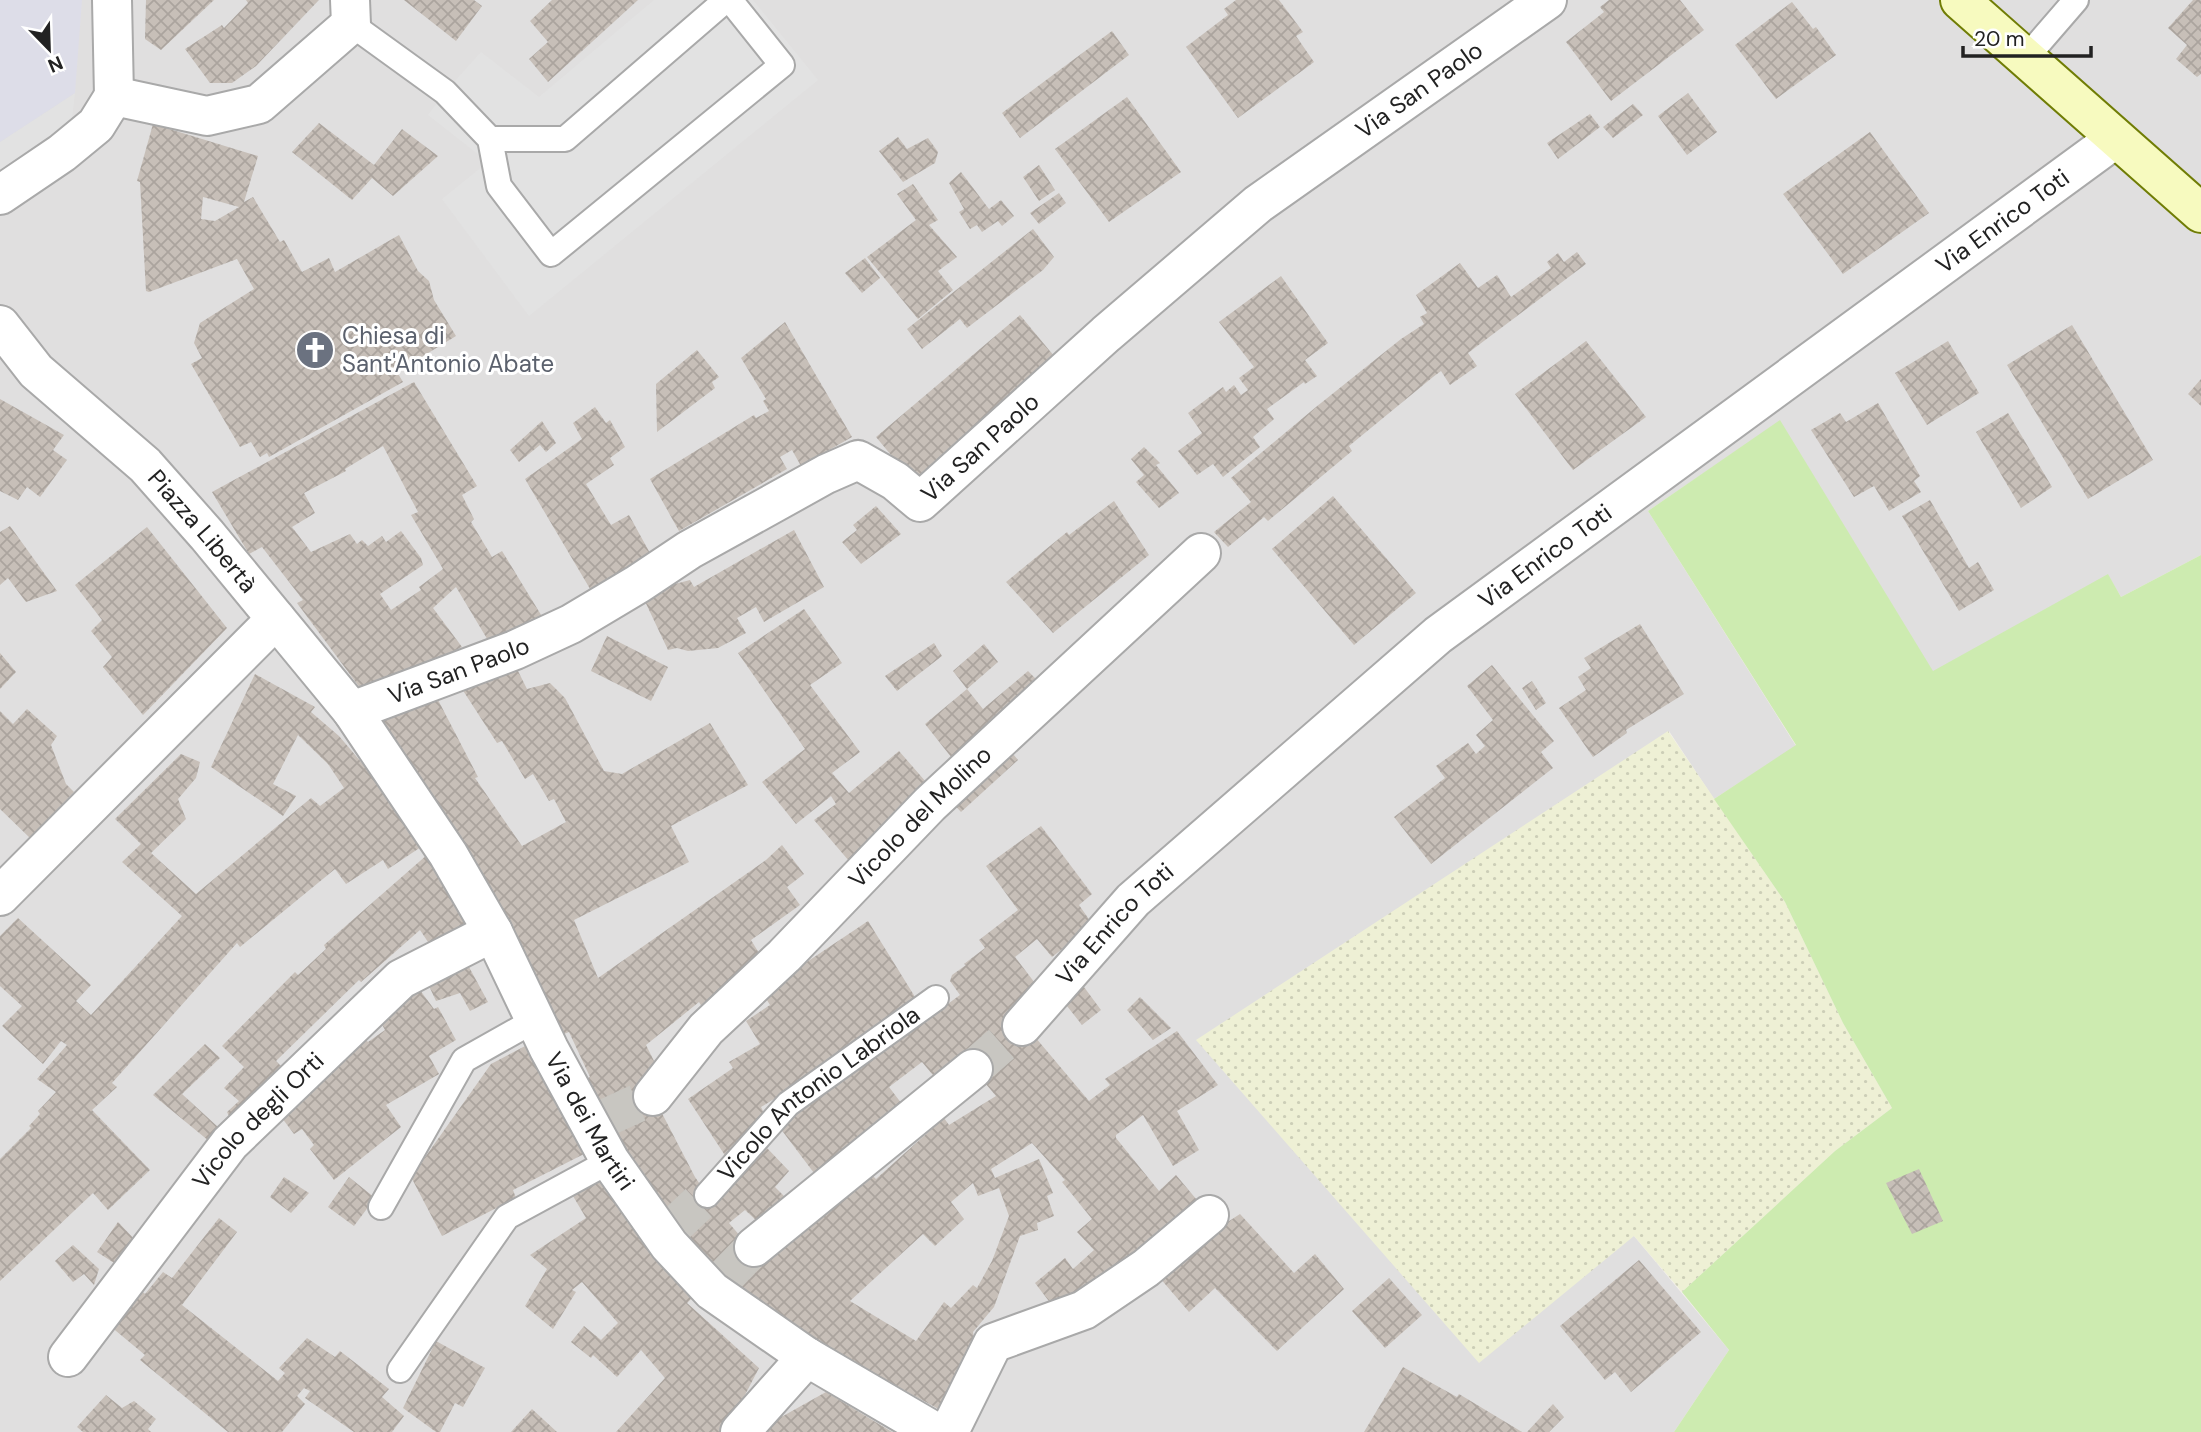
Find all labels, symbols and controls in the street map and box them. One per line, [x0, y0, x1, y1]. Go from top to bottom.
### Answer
north arrow [14, 14, 84, 84]
scale bar [1963, 14, 2091, 58]
text: 20 m [1974, 25, 2025, 53]
street label: Via San Paolo [1349, 34, 1489, 145]
text: N [44, 50, 67, 78]
street label: Via Enrico Toti [1930, 162, 2075, 280]
place label: Chiesa di Sant'Antonio Abate [342, 320, 554, 379]
church icon: Chiesa di Sant'Antonio Abate [294, 329, 336, 371]
street label: Via San Paolo [914, 386, 1045, 509]
street label: Piazza Libertà [141, 463, 264, 599]
street label: Via Enrico Toti [1472, 497, 1618, 615]
street label: Via San Paolo [384, 629, 534, 711]
street label: Vicolo del Molino [842, 739, 998, 894]
street label: Via Enrico Toti [1049, 856, 1180, 992]
street label: Vicolo Antonio Labriola [711, 999, 926, 1187]
street label: Vicolo degli Orti [185, 1045, 330, 1195]
street label: Via dei Martiri [539, 1047, 642, 1196]

